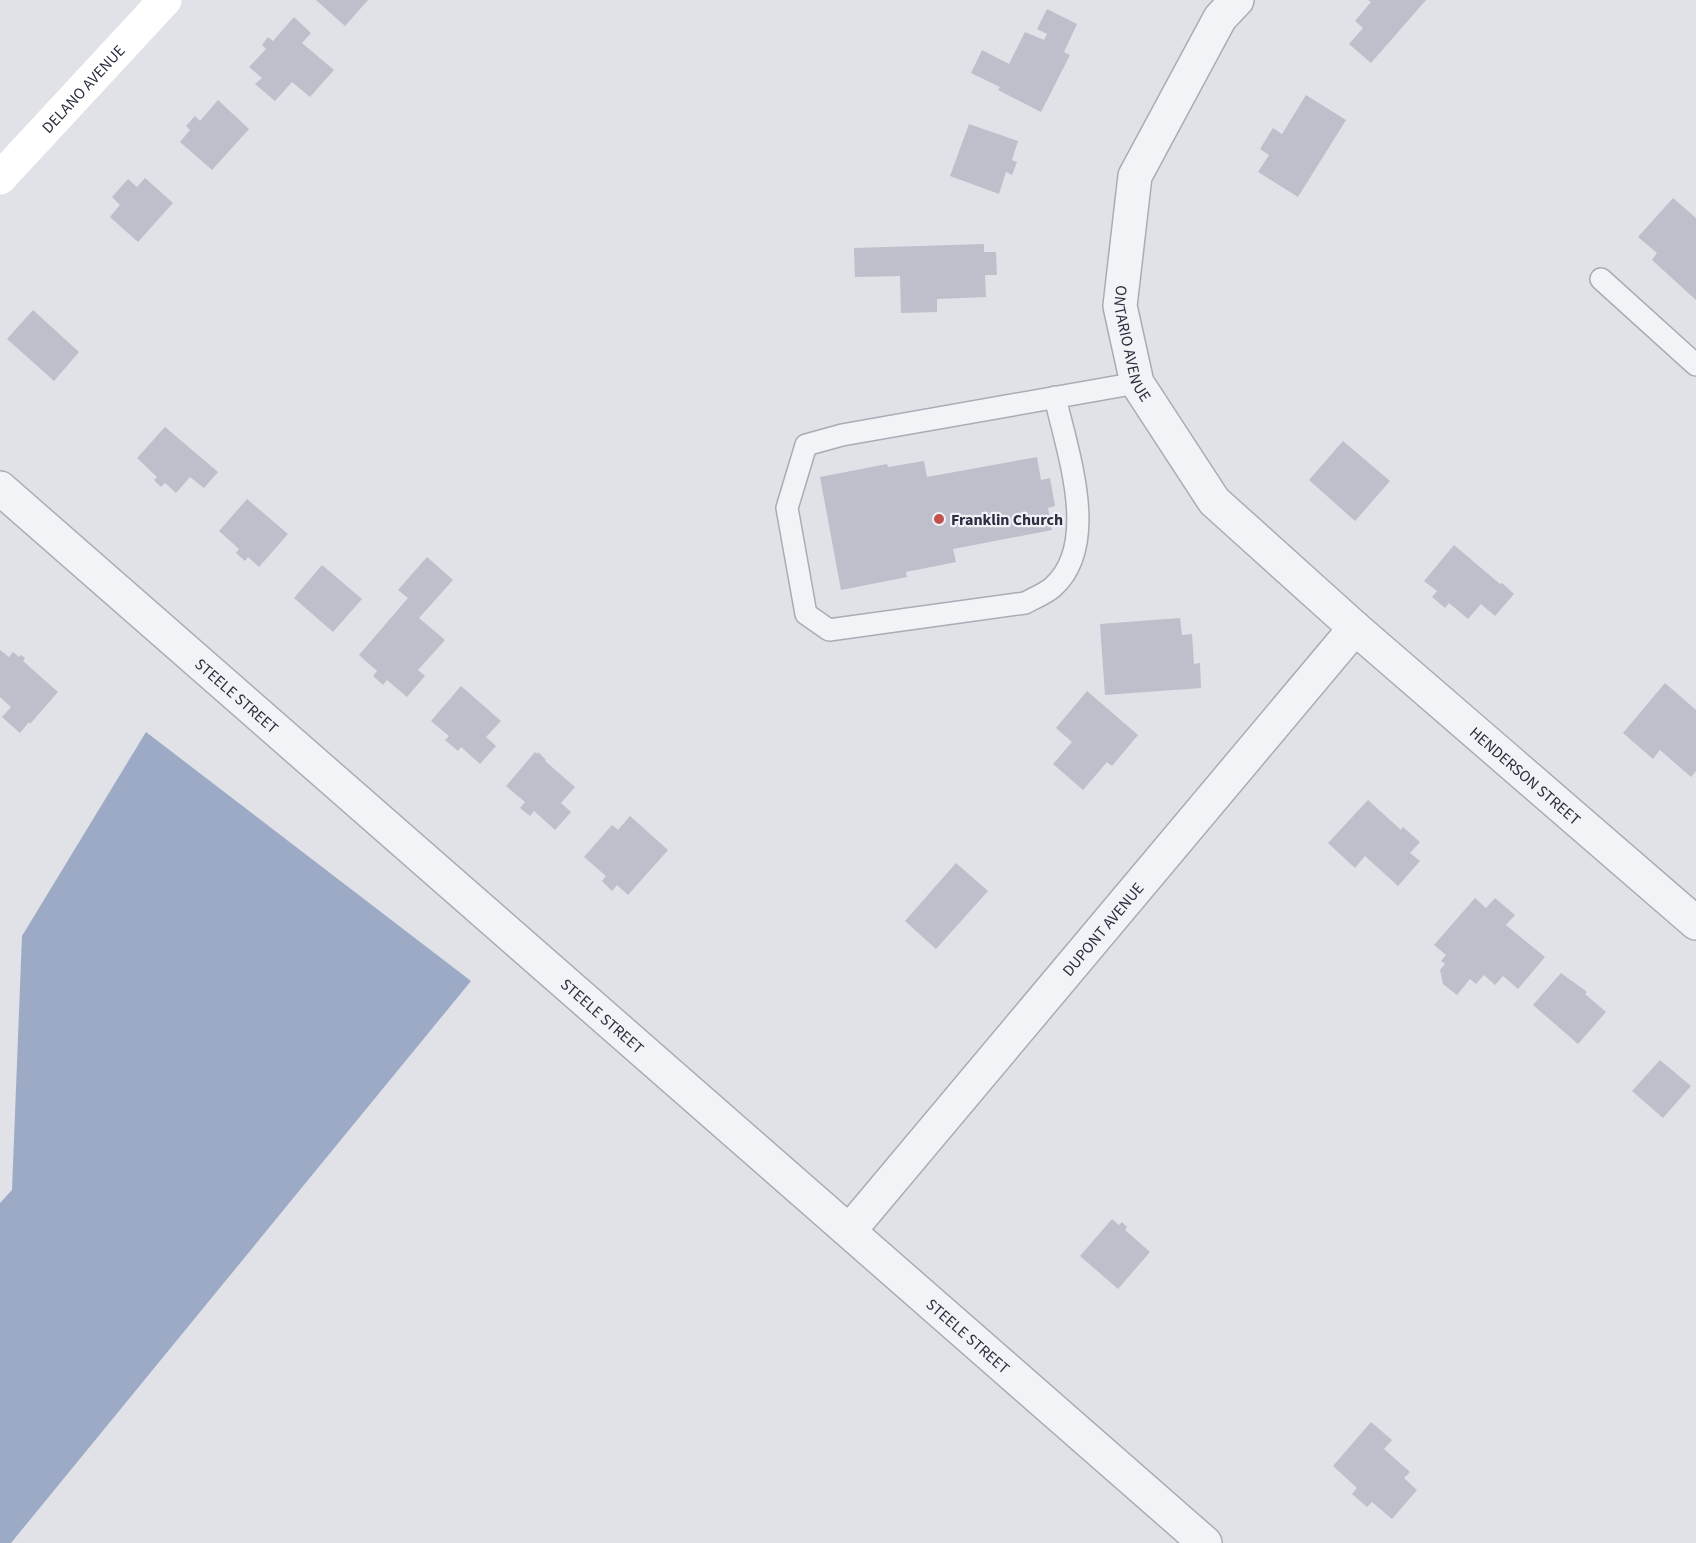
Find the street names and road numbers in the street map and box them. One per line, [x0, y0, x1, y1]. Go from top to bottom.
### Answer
street label: DELANO AVENUE [37, 40, 130, 138]
street label: ONTARIO AVENUE [1108, 284, 1156, 406]
street label: STEELE STREET [190, 654, 283, 739]
street label: HENDERSON STREET [1465, 722, 1585, 831]
street label: DUPONT AVENUE [1058, 878, 1149, 981]
street label: STEELE STREET [555, 974, 649, 1059]
street label: STEELE STREET [921, 1294, 1015, 1379]

